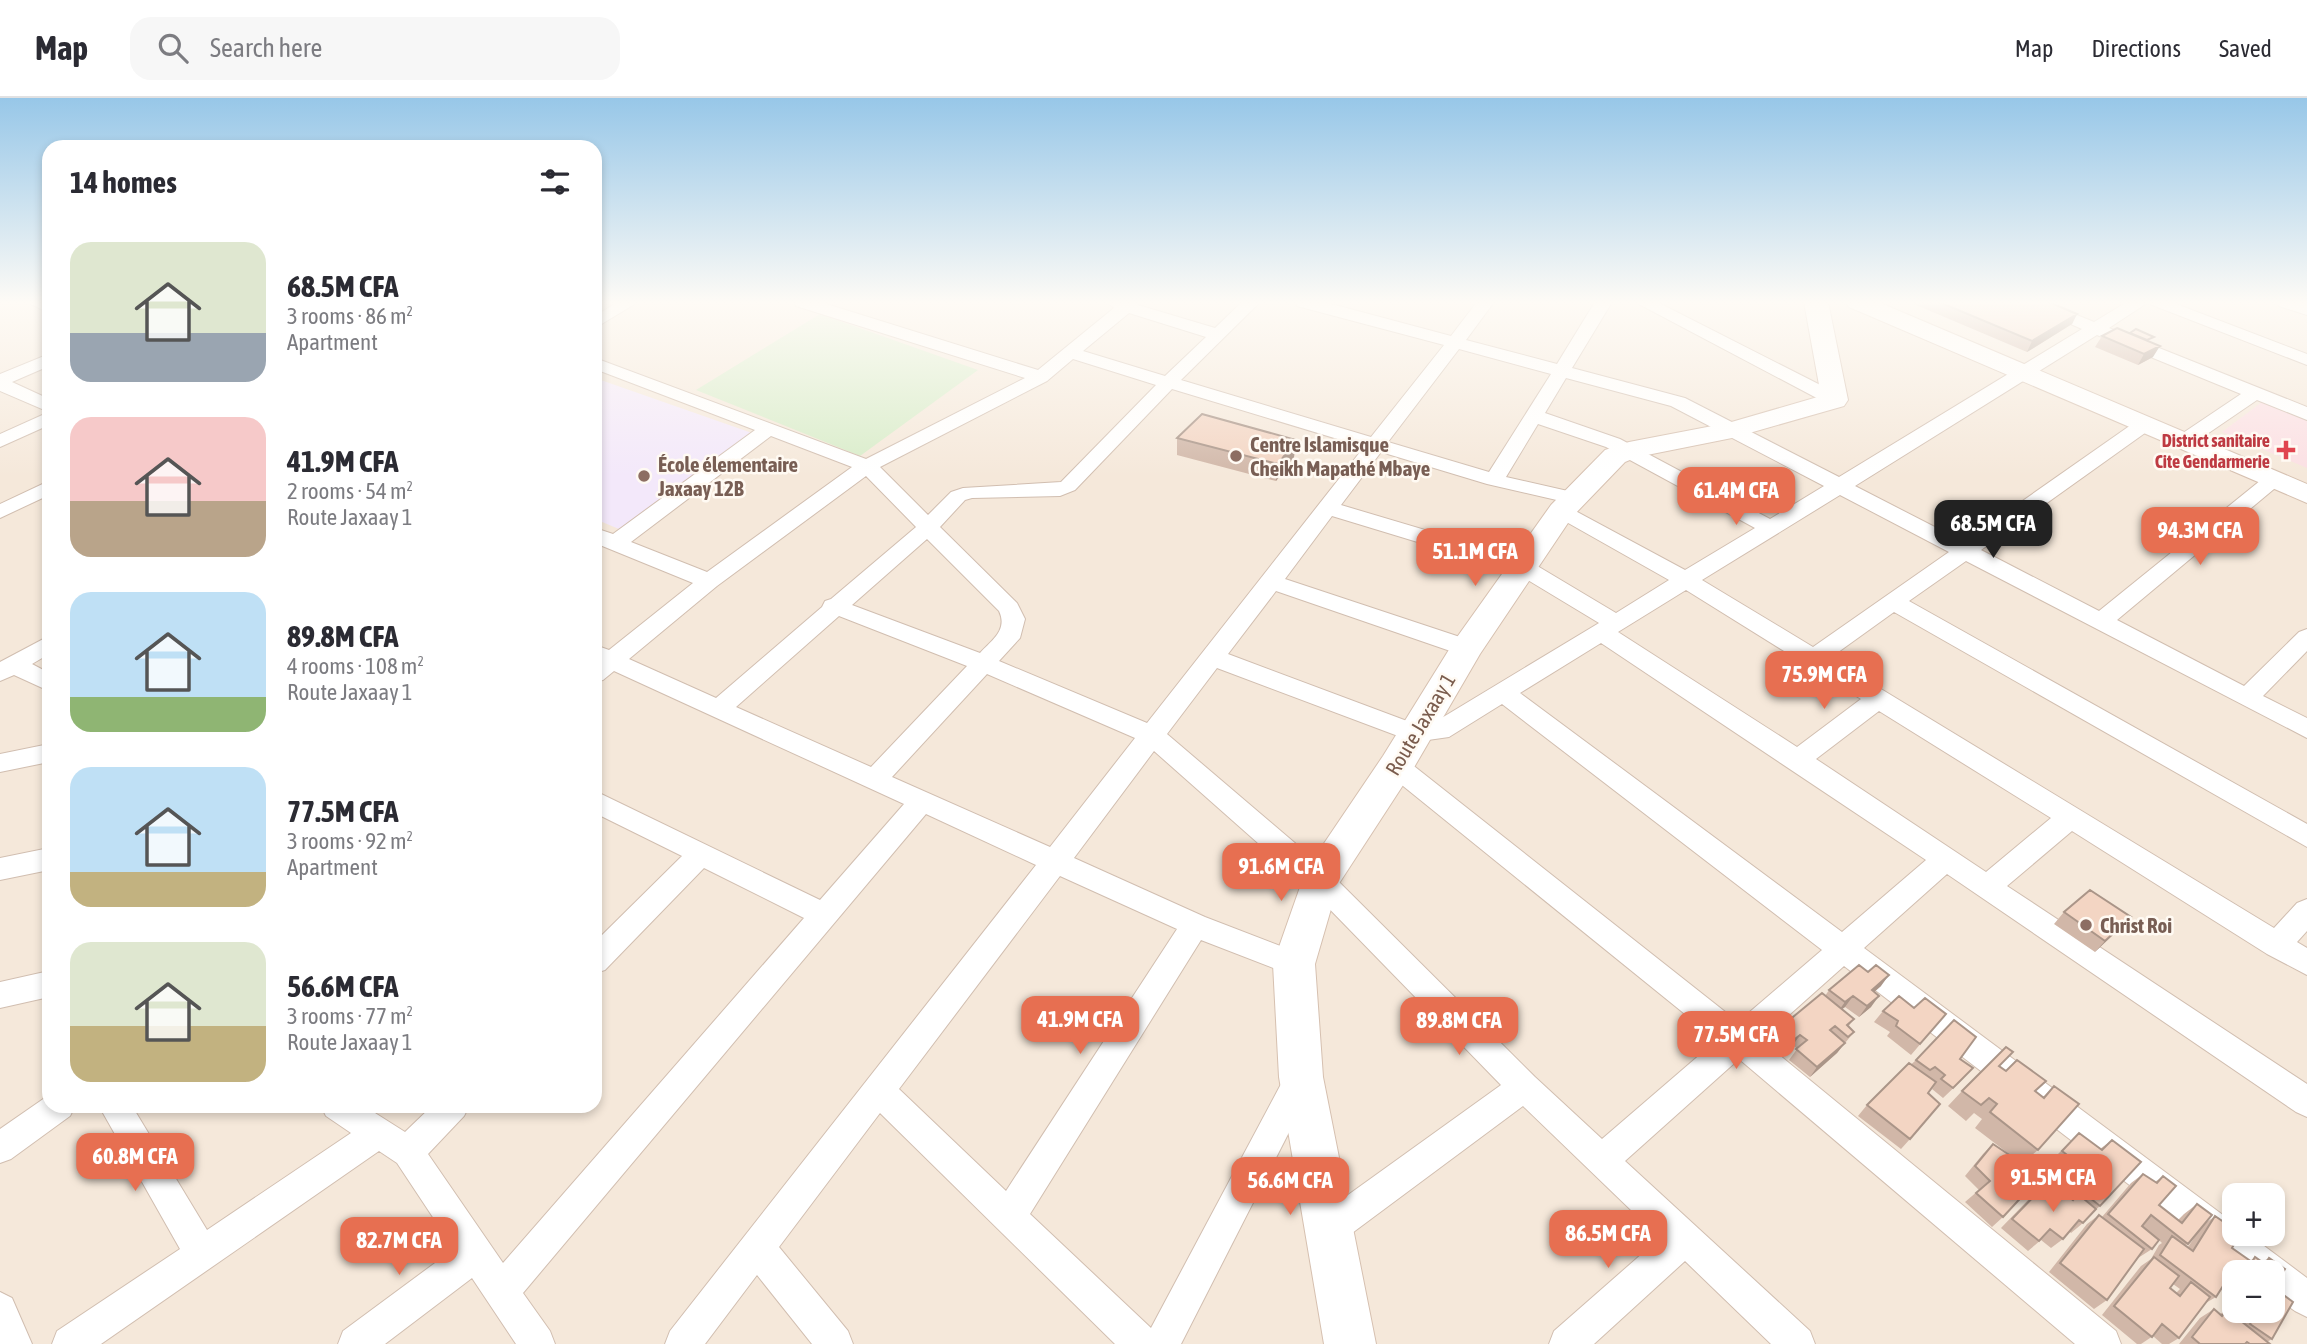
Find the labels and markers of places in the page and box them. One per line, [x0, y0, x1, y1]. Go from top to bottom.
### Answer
place label: District sanitaire Cite Gendarmerie [2155, 430, 2270, 472]
place label: Centre Islamisque Cheikh Mapathé Mbaye [1250, 432, 1430, 480]
marker: District sanitaire Cite Gendarmerie [2276, 440, 2296, 460]
marker: Centre Islamisque Cheikh Mapathé Mbaye [1228, 448, 1244, 464]
place label: École élementaire Jaxaay 12B [657, 452, 798, 500]
marker: École élementaire Jaxaay 12B [636, 468, 652, 484]
pin: 61.4M CFA [1656, 468, 1816, 527]
pin: 68.5M CFA [1913, 500, 2073, 560]
pin: 94.3M CFA [2120, 508, 2280, 567]
pin: 51.1M CFA [1395, 528, 1555, 588]
pin: 75.9M CFA [1744, 652, 1904, 711]
pin: 91.6M CFA [1201, 844, 1361, 903]
place label: Christ Roi [2100, 913, 2172, 937]
marker: Christ Roi [2078, 917, 2094, 933]
pin: 41.9M CFA [1000, 996, 1160, 1056]
pin: 89.8M CFA [1379, 998, 1539, 1057]
pin: 77.5M CFA [1656, 1012, 1816, 1071]
pin: 60.8M CFA [55, 1134, 215, 1193]
pin: 91.5M CFA [1973, 1154, 2133, 1214]
pin: 56.6M CFA [1210, 1158, 1370, 1217]
pin: 86.5M CFA [1528, 1210, 1688, 1270]
pin: 82.7M CFA [319, 1218, 479, 1277]

